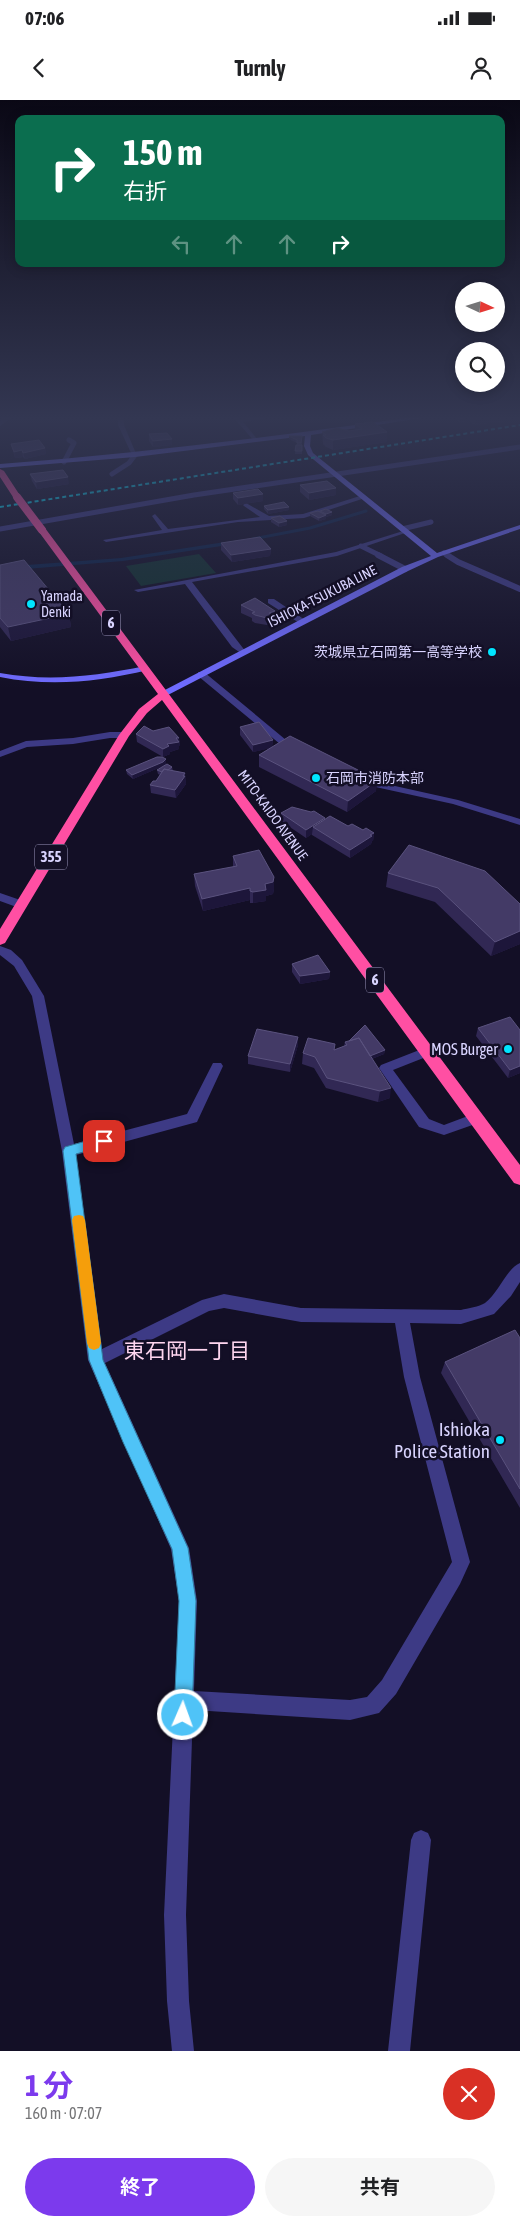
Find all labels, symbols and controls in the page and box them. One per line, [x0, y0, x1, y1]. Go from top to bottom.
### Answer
text: 07:06 [25, 7, 64, 29]
icon: back [25, 54, 53, 82]
icon: person [467, 54, 495, 82]
text: Turnly [234, 55, 286, 81]
text: 150 m [123, 132, 202, 172]
icon: right [40, 135, 105, 200]
text: 右折 [123, 178, 167, 204]
icon: left [167, 230, 195, 258]
icon: ahead [220, 230, 248, 258]
icon: ahead [273, 230, 301, 258]
icon: right [326, 230, 354, 258]
north arrow [455, 282, 505, 332]
map controls [455, 282, 505, 392]
button: search [455, 342, 505, 392]
street label: ISHIOKA-TSUKUBA LINE [265, 562, 379, 630]
place label: Yamada Denki [41, 588, 83, 620]
marker: Yamada Denki [25, 598, 37, 610]
road number: 6 [102, 610, 120, 636]
place label: 茨城県立石岡第一高等学校 [314, 644, 482, 660]
marker: 茨城県立石岡第一高等学校 [486, 646, 498, 658]
street label: MITO-KAIDO AVENUE [235, 767, 311, 863]
place label: 石岡市消防本部 [326, 770, 424, 786]
marker: 石岡市消防本部 [310, 772, 322, 784]
road number: 355 [35, 844, 67, 870]
road number: 6 [366, 968, 384, 992]
place label: MOS Burger [431, 1040, 498, 1059]
marker: MOS Burger [502, 1043, 514, 1055]
pin [83, 1120, 125, 1162]
icon: arrive [90, 1127, 118, 1155]
district label: 東石岡一丁目 [124, 1338, 250, 1362]
place label: Ishioka Police Station [394, 1418, 490, 1462]
marker: Ishioka Police Station [494, 1434, 506, 1446]
position arrow [156, 1688, 208, 1740]
text: 1 分 [25, 2068, 73, 2102]
button: close [443, 2068, 495, 2120]
text: 160 m · 07:07 [25, 2104, 102, 2122]
button: 終了 [25, 2158, 255, 2216]
button: 共有 [265, 2158, 495, 2216]

